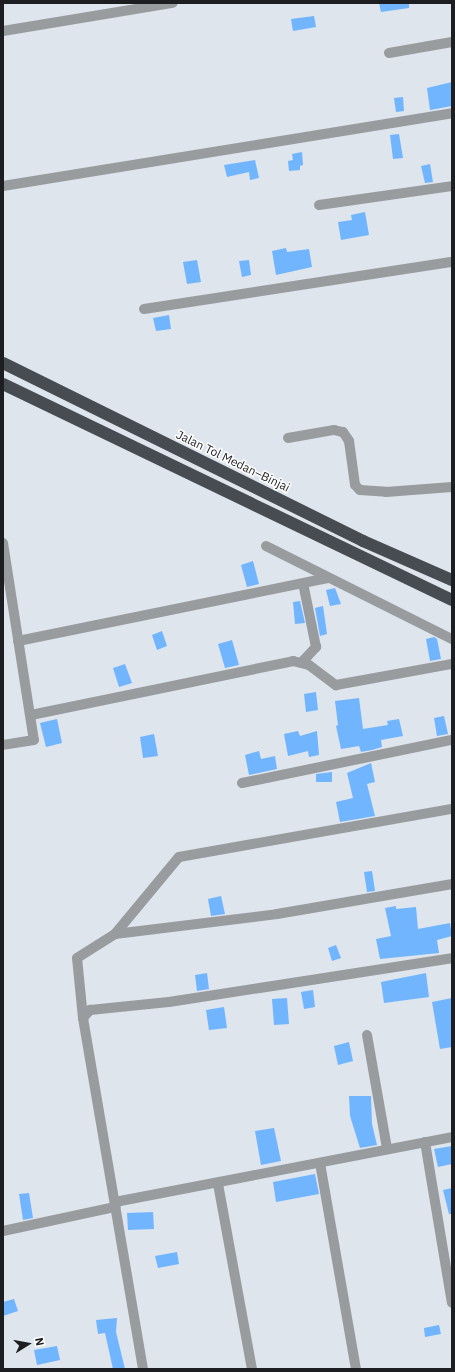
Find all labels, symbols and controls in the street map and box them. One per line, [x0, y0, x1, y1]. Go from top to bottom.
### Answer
street label: Jalan Tol Medan–Binjai [174, 427, 292, 495]
north arrow [8, 1324, 48, 1364]
text: N [32, 1336, 47, 1347]

